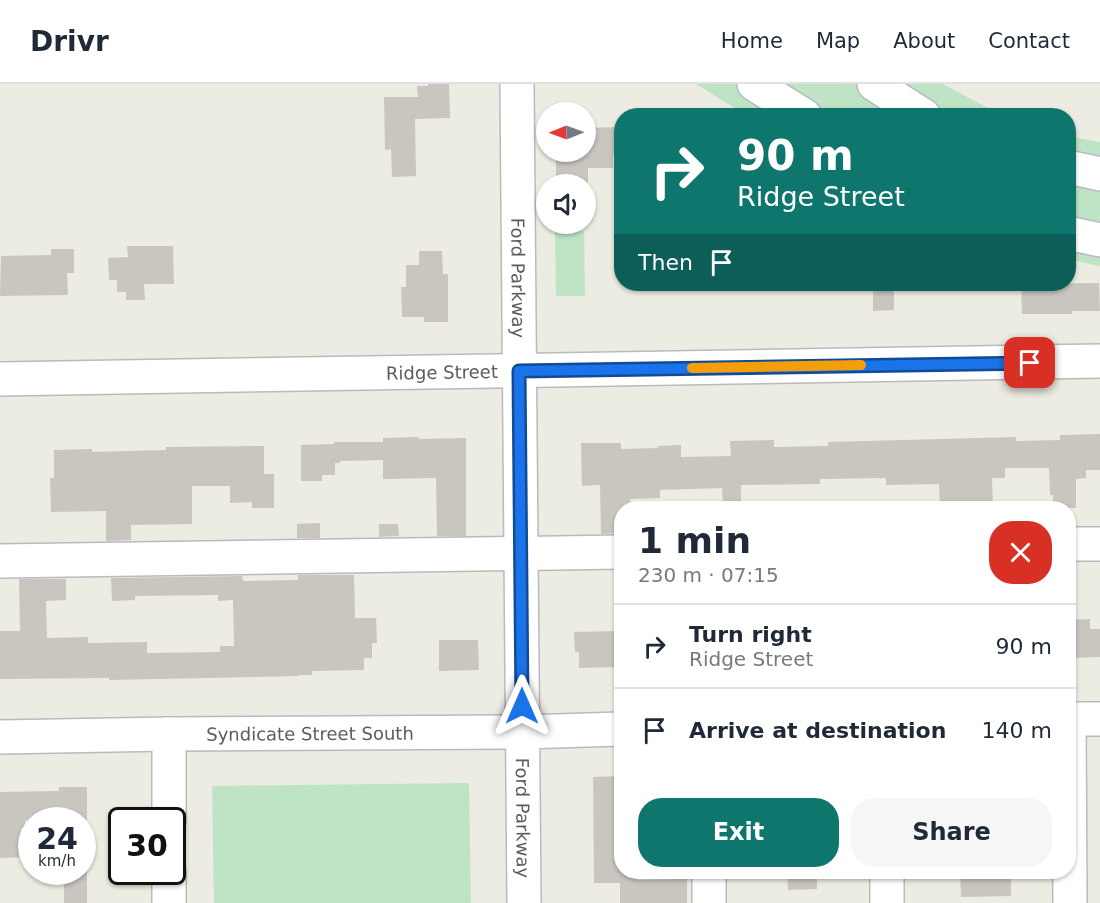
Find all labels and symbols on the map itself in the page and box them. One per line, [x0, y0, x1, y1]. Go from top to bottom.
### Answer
north arrow [536, 102, 596, 162]
street label: Ford Parkway [508, 218, 530, 339]
pin [1004, 337, 1055, 388]
street label: Ridge Street [386, 360, 498, 383]
position arrow [490, 674, 554, 738]
street label: Syndicate Street South [206, 722, 414, 744]
street label: Ford Parkway [512, 758, 534, 879]
speed limit sign: 30 [108, 807, 186, 885]

